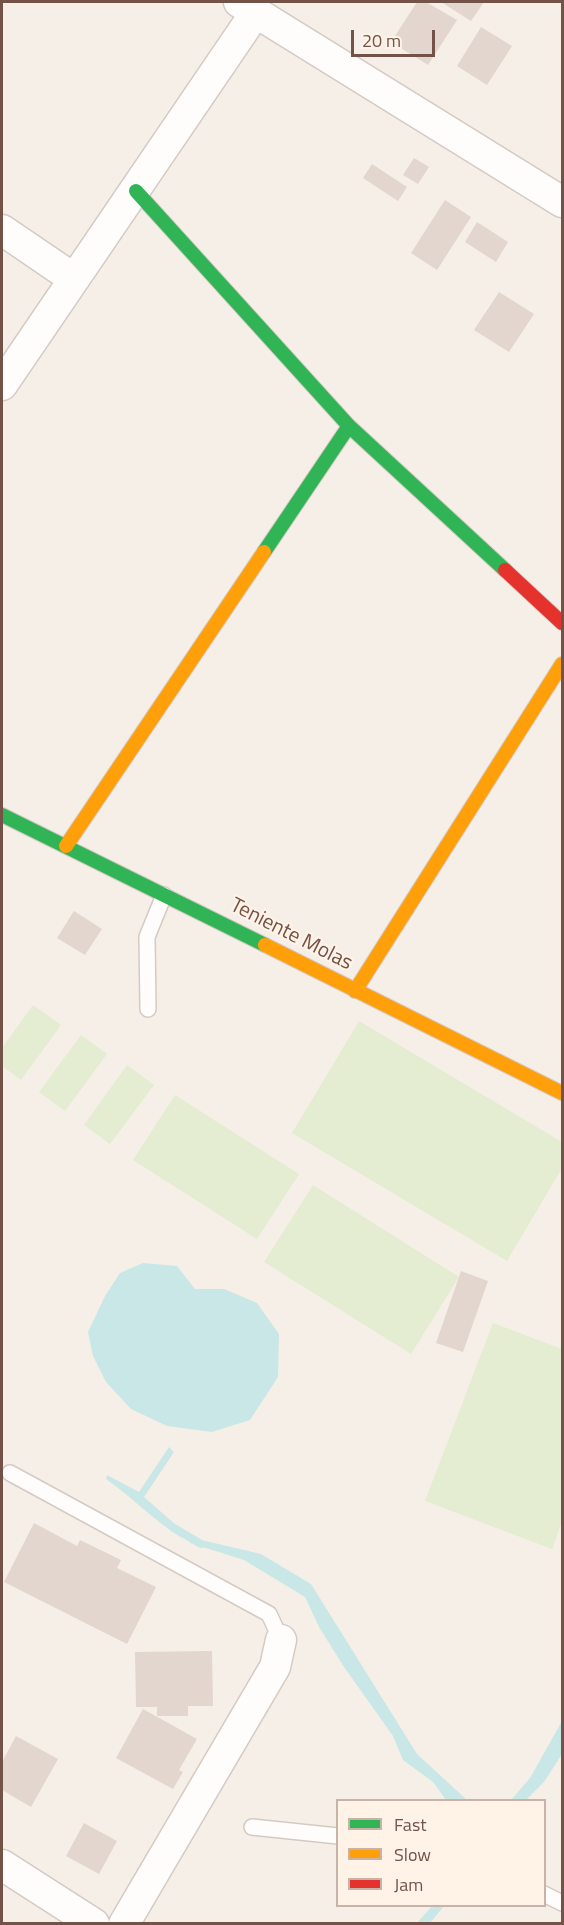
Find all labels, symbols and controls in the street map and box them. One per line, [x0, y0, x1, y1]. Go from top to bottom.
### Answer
scale bar [354, 18, 438, 56]
text: 20 m [362, 27, 401, 54]
street label: Teniente Molas [226, 893, 356, 977]
legend [336, 1799, 546, 1907]
text: Fast [394, 1811, 427, 1838]
text: Slow [394, 1841, 431, 1868]
text: Jam [394, 1871, 423, 1898]

